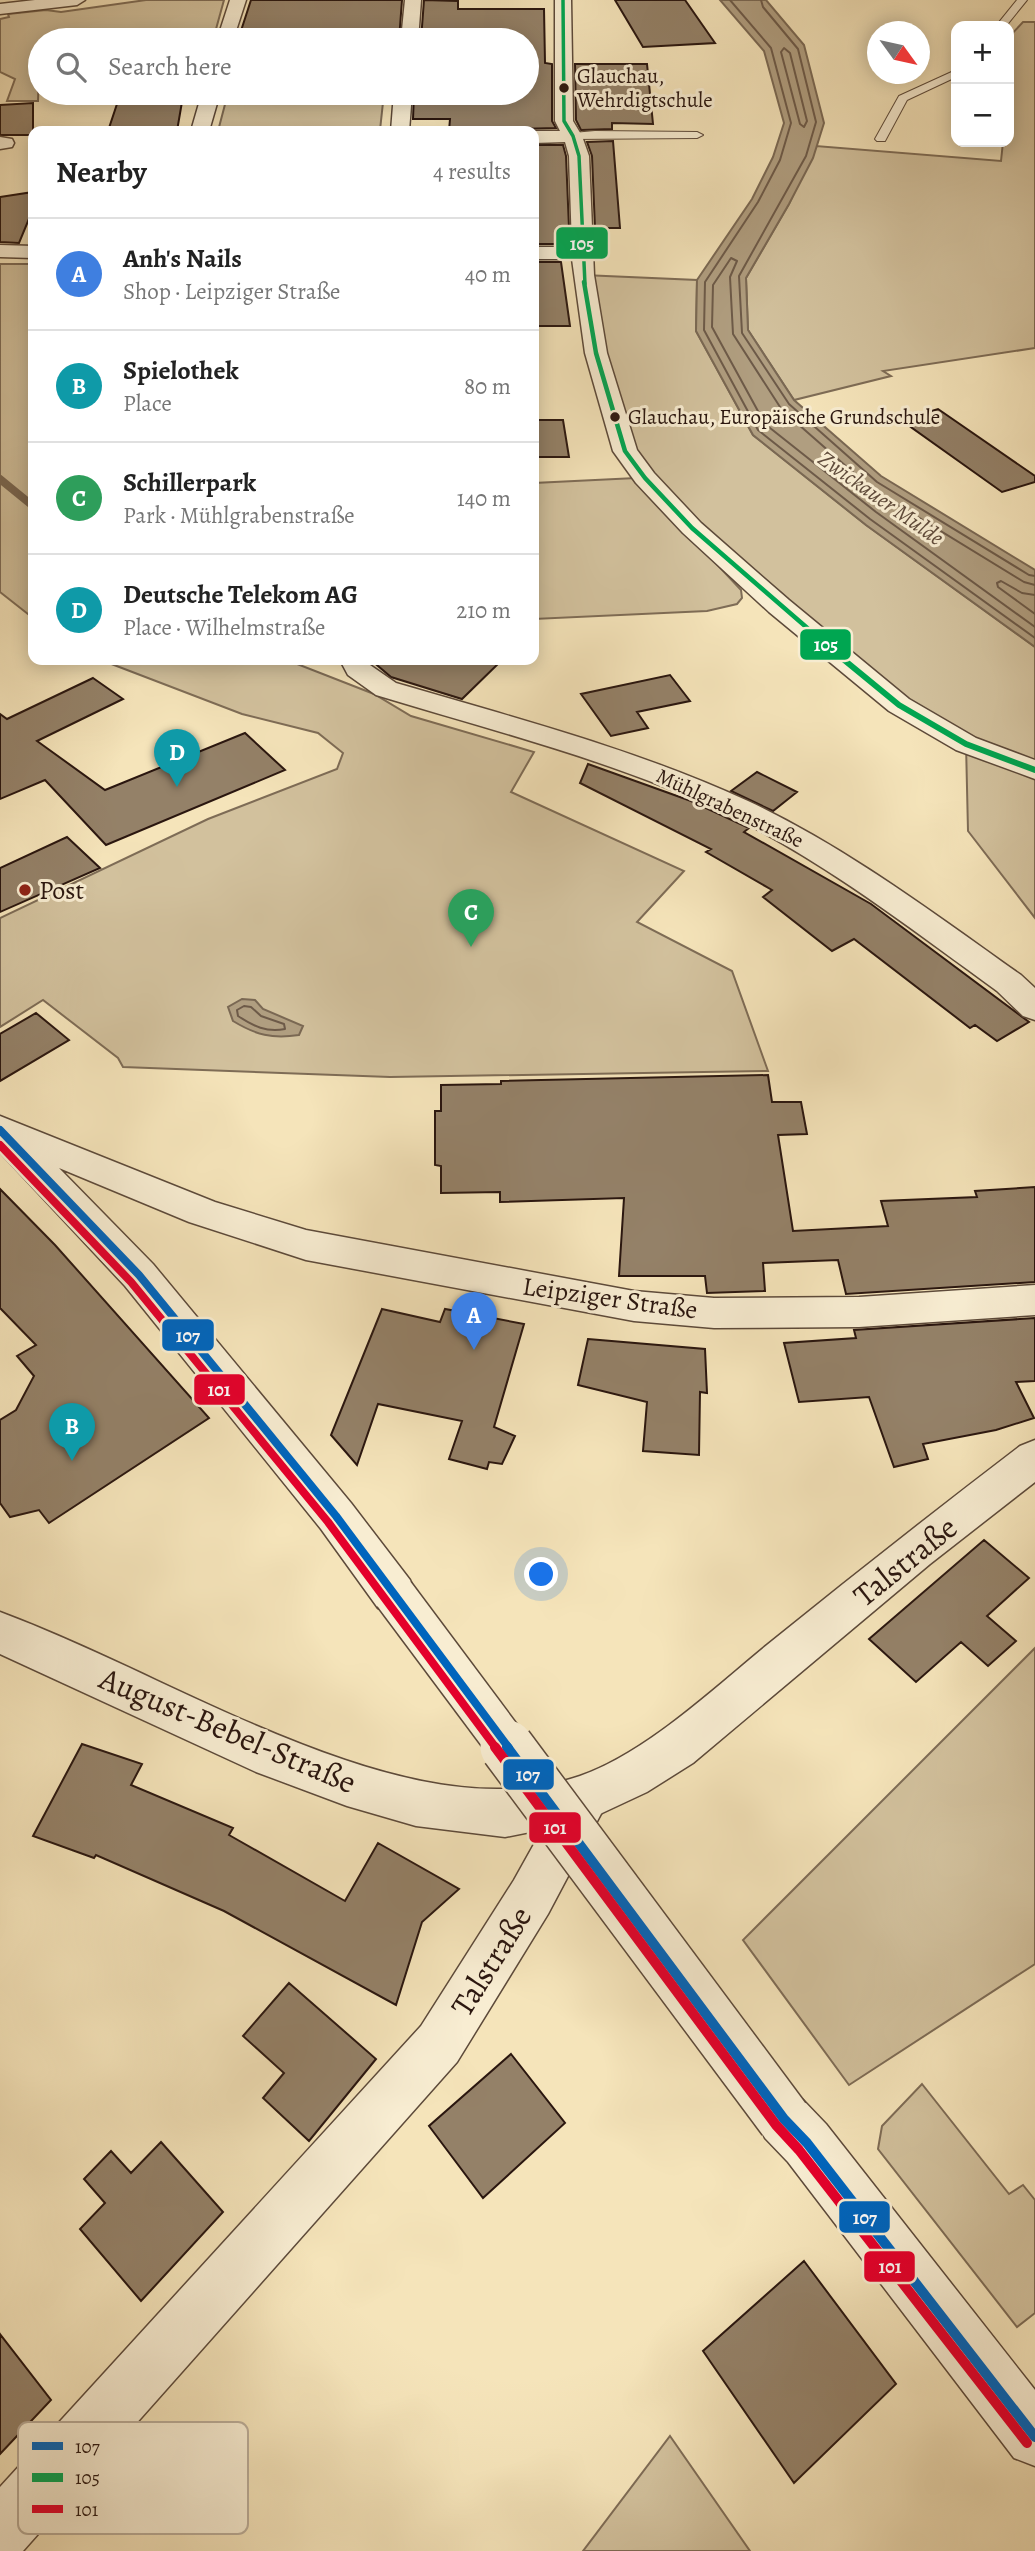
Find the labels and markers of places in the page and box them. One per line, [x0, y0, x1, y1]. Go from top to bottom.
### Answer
place label: Glauchau, Wehrdigtschule [576, 62, 713, 114]
marker: Glauchau, Wehrdigtschule [557, 81, 571, 95]
place label: Glauchau, Europäische Grundschule [628, 403, 940, 431]
marker: Glauchau, Europäische Grundschule [608, 410, 622, 424]
pin: D [154, 729, 200, 787]
place label: Post [39, 873, 85, 908]
marker: Post [17, 882, 33, 898]
pin: C [448, 889, 494, 947]
pin: A [451, 1292, 497, 1350]
pin: B [49, 1403, 95, 1461]

